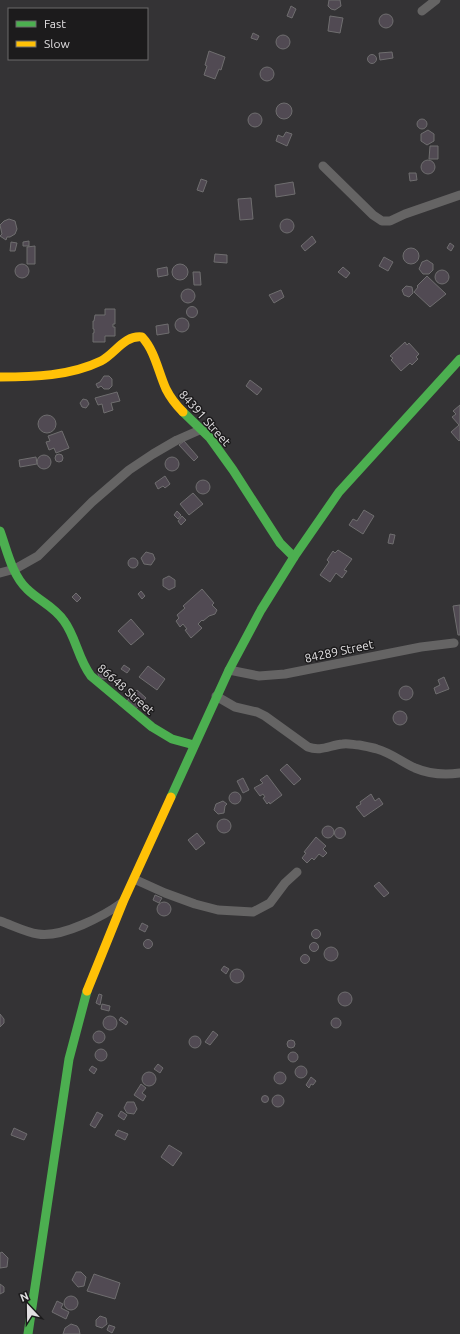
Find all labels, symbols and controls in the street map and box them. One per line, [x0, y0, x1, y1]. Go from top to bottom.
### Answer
legend [8, 8, 148, 60]
text: Fast [44, 17, 66, 30]
text: Slow [44, 37, 70, 50]
street label: 84391 Street [177, 388, 233, 449]
street label: 84289 Street [303, 637, 375, 665]
street label: 86648 Street [95, 661, 157, 717]
north arrow [8, 1286, 48, 1326]
text: N [18, 1290, 30, 1304]

